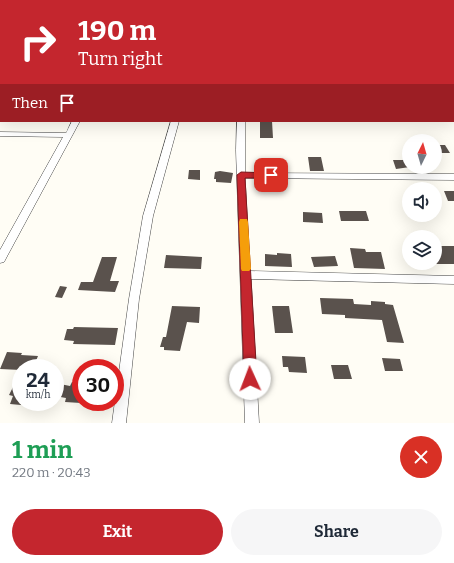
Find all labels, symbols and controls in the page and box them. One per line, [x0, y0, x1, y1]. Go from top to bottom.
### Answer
text: 190 m [78, 14, 156, 47]
icon: right [12, 16, 64, 68]
text: Turn right [78, 48, 163, 70]
icon: arrive [56, 92, 78, 114]
text: Then [12, 94, 48, 112]
north arrow [402, 134, 442, 174]
map controls [402, 134, 442, 270]
pin [254, 158, 288, 192]
icon: arrive [260, 164, 282, 186]
button: sound [402, 182, 442, 222]
button: layers [402, 230, 442, 270]
position arrow [229, 358, 271, 400]
speed limit sign: 30 [72, 359, 124, 411]
text: 24 [26, 368, 50, 392]
text: km/h [26, 389, 50, 401]
text: 1 min [12, 436, 73, 464]
button: close [400, 436, 442, 478]
text: 220 m · 20:43 [12, 465, 91, 480]
button: Exit [12, 509, 223, 555]
button: Share [231, 509, 442, 555]

